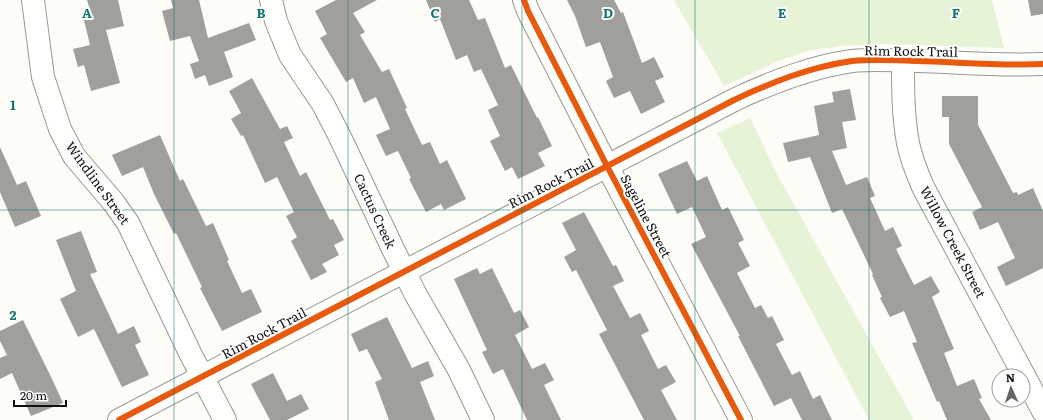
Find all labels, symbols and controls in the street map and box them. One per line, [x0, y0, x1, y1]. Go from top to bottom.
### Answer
text: A [82, 3, 92, 22]
text: B [257, 3, 266, 22]
text: C [430, 3, 440, 22]
text: D [603, 3, 613, 22]
text: E [778, 3, 787, 22]
text: F [952, 3, 960, 22]
street label: Rim Rock Trail [864, 40, 959, 61]
text: 1 [10, 95, 16, 114]
street label: Windline Street [62, 137, 135, 229]
street label: Rim Rock Trail [505, 153, 597, 212]
street label: Cactus Creek [350, 170, 402, 252]
street label: Sageline Street [616, 171, 677, 261]
street label: Willow Creek Street [916, 182, 991, 302]
street label: Rim Rock Trail [218, 302, 310, 363]
text: 2 [10, 305, 17, 324]
north arrow [991, 368, 1031, 408]
text: N [1005, 369, 1015, 385]
scale bar [14, 382, 66, 408]
text: 20 m [20, 386, 47, 404]

